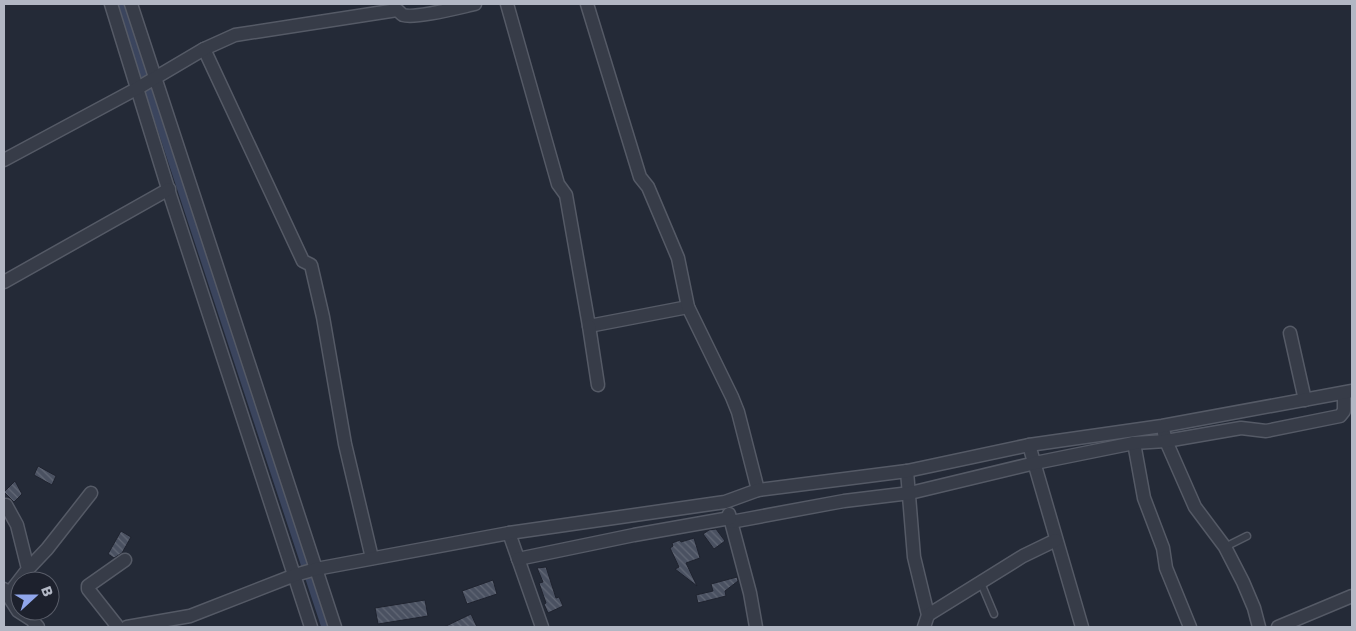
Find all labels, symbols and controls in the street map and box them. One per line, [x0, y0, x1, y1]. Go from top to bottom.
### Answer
north arrow [10, 571, 60, 621]
text: B [37, 584, 56, 599]

